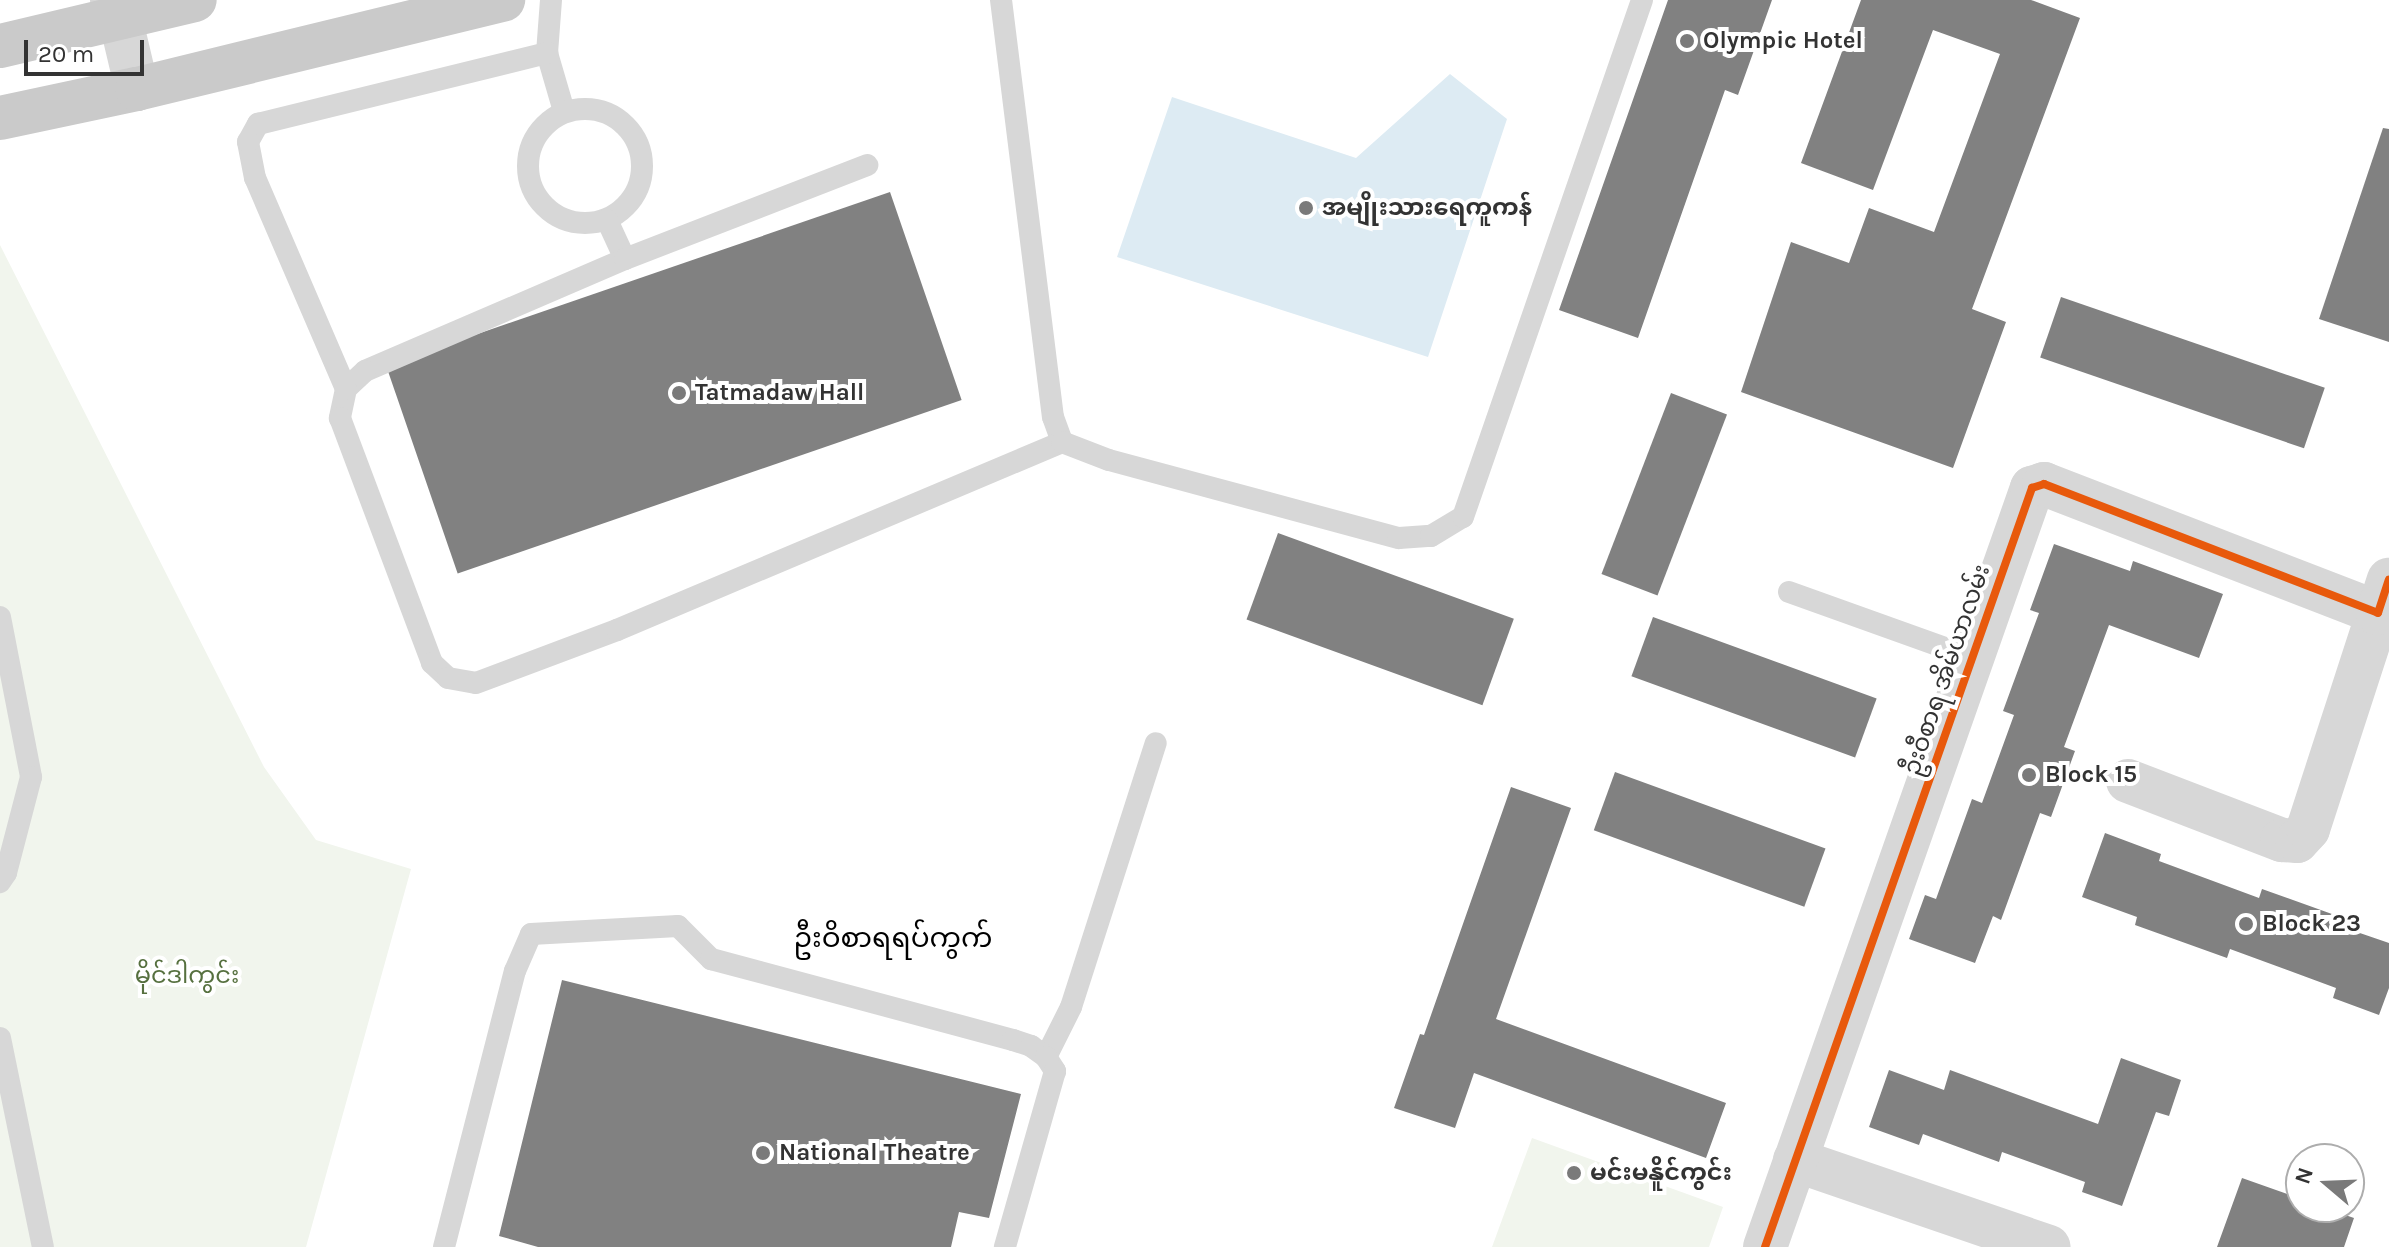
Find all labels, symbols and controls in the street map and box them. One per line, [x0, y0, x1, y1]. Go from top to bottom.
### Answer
scale bar [28, 24, 148, 74]
place label: Olympic Hotel [1703, 27, 1863, 55]
marker: Olympic Hotel [1678, 32, 1696, 50]
text: 20 m [38, 40, 94, 68]
place label: အမျိုးသားရေကူကန် [1322, 194, 1532, 222]
marker: အမျိုးသားရေကူကန် [1297, 199, 1315, 217]
place label: Tatmadaw Hall [695, 379, 864, 407]
marker: Tatmadaw Hall [670, 384, 688, 402]
street label: ဦးဝီစာရ အိမ်ယာလမ်း [1897, 561, 1997, 779]
place label: Block 15 [2045, 761, 2137, 789]
marker: Block 15 [2020, 766, 2038, 784]
place label: Block 23 [2262, 910, 2361, 938]
marker: Block 23 [2237, 915, 2255, 933]
district label: ဦးဝိစာရရပ်ကွက် [793, 921, 993, 955]
park label: မိုင်ဒါကွင်း [135, 962, 239, 990]
place label: National Theatre [779, 1139, 970, 1167]
north arrow [2285, 1143, 2365, 1223]
marker: National Theatre [754, 1144, 772, 1162]
place label: မင်းမနိူင်ကွင်း [1590, 1159, 1732, 1187]
marker: မင်းမနိူင်ကွင်း [1565, 1164, 1583, 1182]
text: N [2289, 1164, 2319, 1188]

